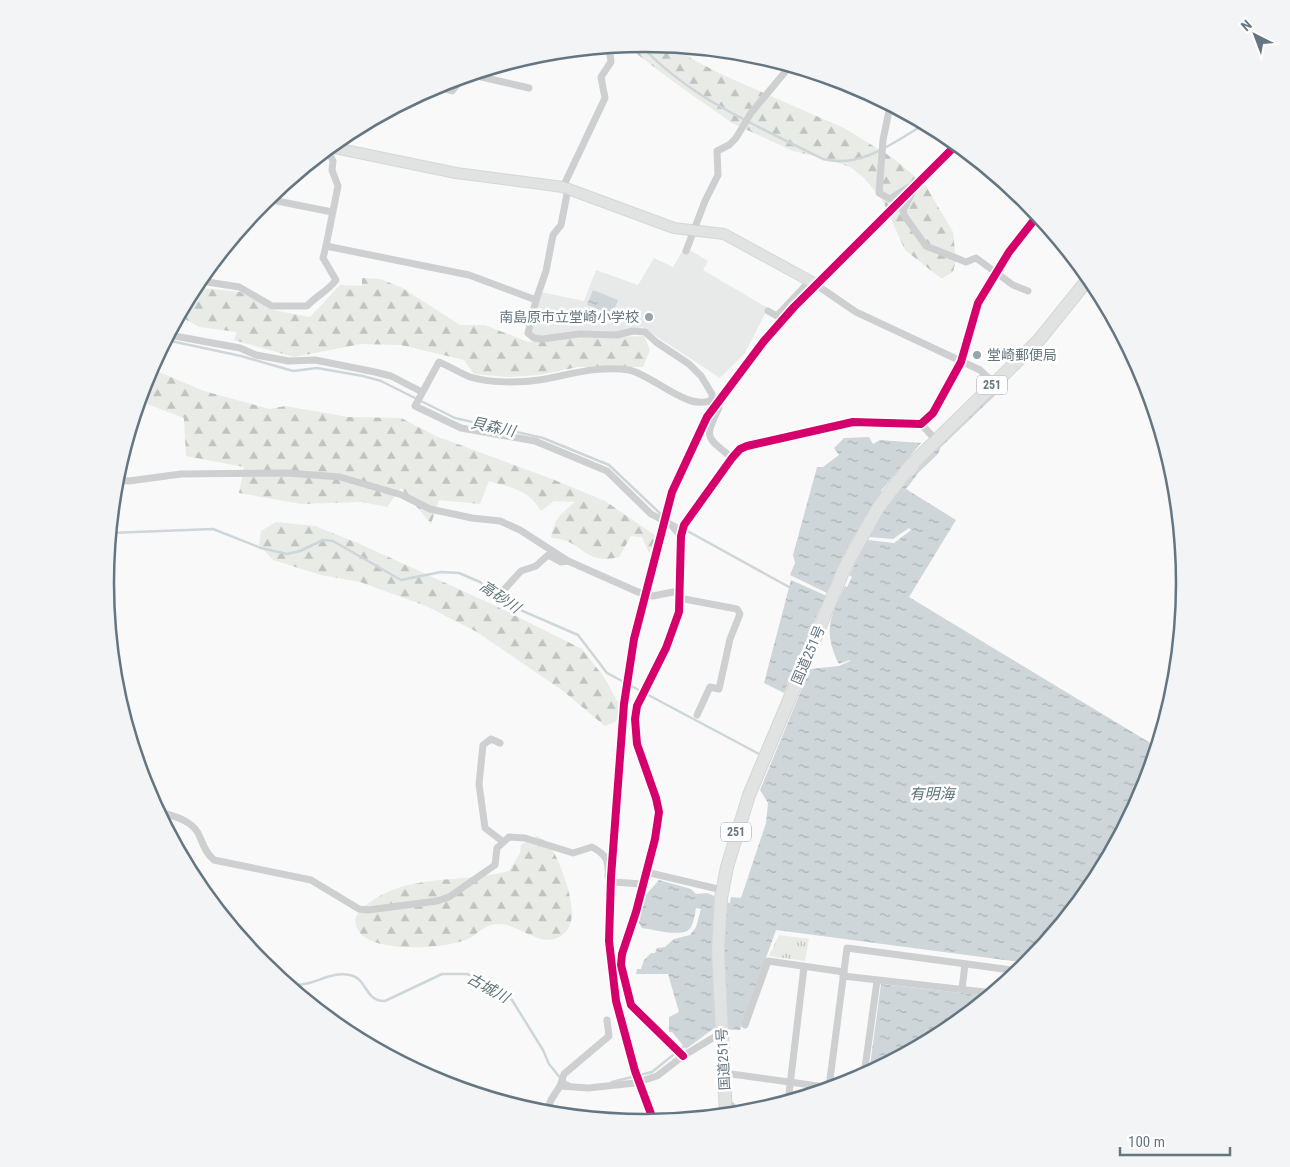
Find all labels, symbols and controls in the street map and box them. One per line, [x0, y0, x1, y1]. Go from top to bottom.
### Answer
north arrow [1230, 10, 1280, 60]
text: N [1238, 17, 1255, 34]
place label: 南島原市立堂崎小学校 [499, 309, 639, 325]
marker: 南島原市立堂崎小学校 [643, 311, 655, 323]
place label: 堂崎郵便局 [987, 347, 1057, 363]
marker: 堂崎郵便局 [971, 349, 983, 361]
road number: 251 [977, 376, 1007, 394]
water label: 貝森川 [469, 414, 519, 441]
water label: 高砂川 [476, 577, 525, 618]
street label: 国道251号 [788, 623, 828, 687]
water label: 有明海 [909, 785, 956, 803]
road number: 251 [721, 822, 751, 842]
water label: 古城川 [464, 969, 514, 1008]
street label: 国道251号 [713, 1027, 733, 1091]
scale bar [1120, 1124, 1230, 1156]
text: 100 m [1128, 1133, 1165, 1151]

